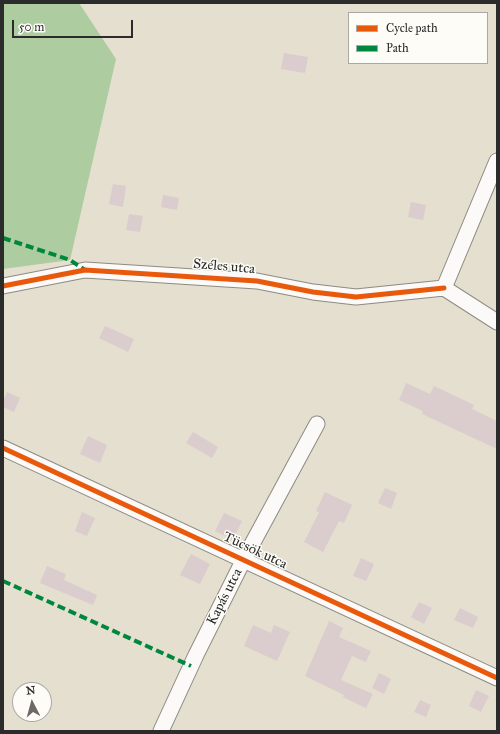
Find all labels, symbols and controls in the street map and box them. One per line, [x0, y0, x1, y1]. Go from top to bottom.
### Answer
scale bar [14, 12, 135, 38]
legend [348, 12, 488, 64]
text: 50 m [19, 20, 44, 34]
text: Cycle path [386, 21, 438, 35]
text: Path [386, 41, 409, 55]
street label: Széles utca [192, 256, 256, 278]
street label: Tücsök utca [220, 529, 290, 573]
street label: Kapás utca [204, 566, 246, 628]
north arrow [12, 682, 52, 722]
text: N [25, 684, 36, 698]

